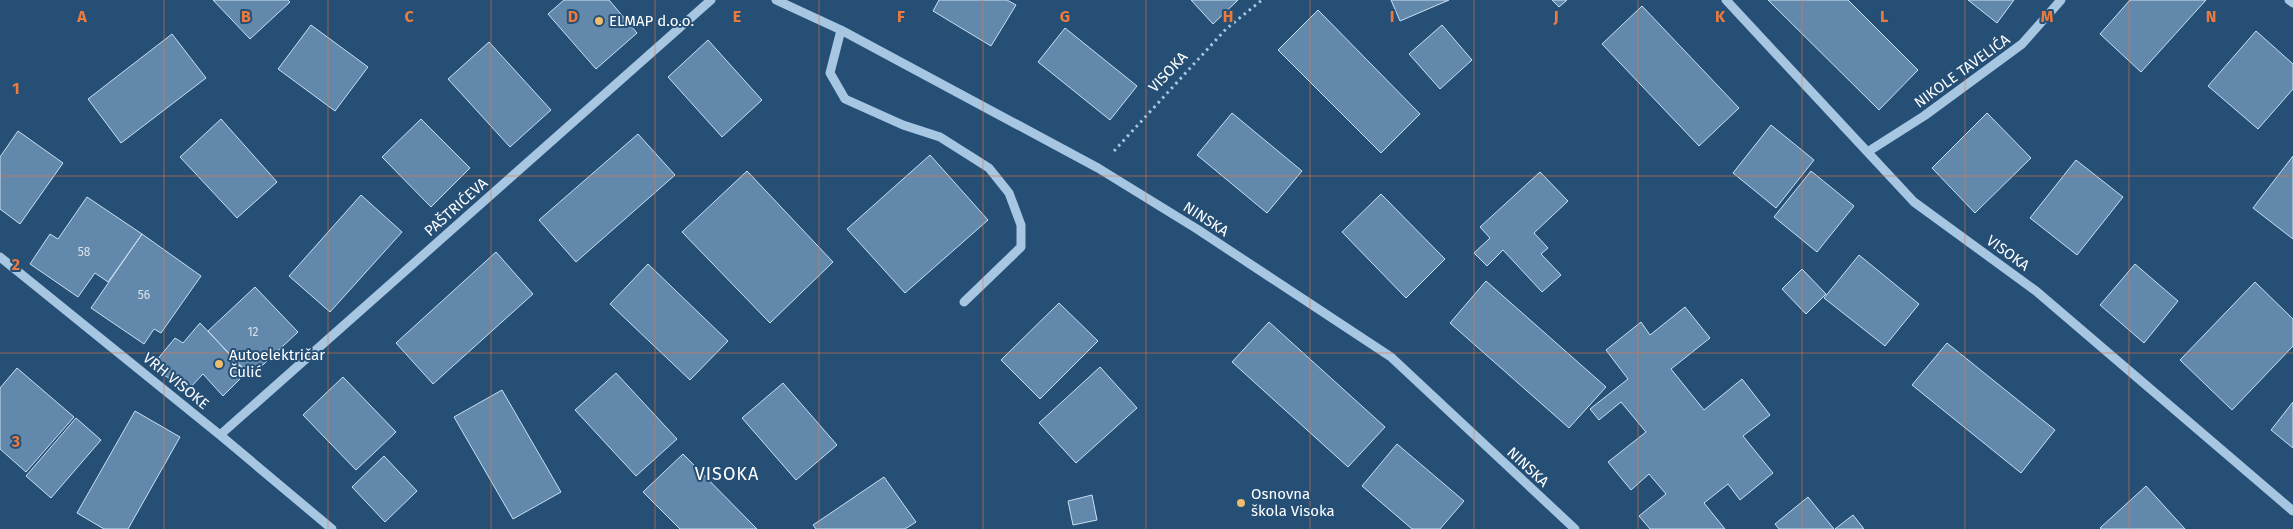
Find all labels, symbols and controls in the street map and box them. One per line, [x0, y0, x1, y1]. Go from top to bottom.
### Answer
text: A [76, 7, 87, 26]
text: B [241, 7, 251, 26]
text: C [404, 7, 414, 26]
text: D [568, 7, 578, 26]
text: E [733, 7, 741, 26]
text: F [897, 7, 905, 26]
text: G [1060, 7, 1070, 26]
text: H [1223, 7, 1233, 26]
text: I [1390, 7, 1394, 26]
text: J [1552, 7, 1559, 26]
text: K [1715, 7, 1726, 26]
text: L [1880, 7, 1888, 26]
text: M [2041, 7, 2054, 26]
text: N [2206, 7, 2216, 26]
place label: ELMAP d.o.o. [609, 12, 694, 30]
marker: ELMAP d.o.o. [593, 15, 605, 27]
street label: NIKOLE TAVELIĆA [1911, 30, 2014, 112]
street label: VISOKA [1145, 48, 1191, 96]
text: 1 [12, 79, 20, 98]
street label: PAŠTRIĆEVA [421, 174, 492, 240]
street label: NINSKA [1180, 198, 1232, 241]
street label: VISOKA [1983, 231, 2033, 275]
house number: 58 [78, 245, 91, 259]
text: 2 [12, 255, 20, 274]
house number: 56 [138, 288, 150, 302]
house number: 12 [247, 325, 259, 339]
place label: Autoelektričar Čulić [229, 346, 325, 381]
street label: VRH VISOKE [139, 349, 213, 413]
marker: Autoelektričar Čulić [213, 358, 225, 370]
text: 3 [11, 432, 20, 451]
street label: NINSKA [1503, 443, 1553, 491]
district label: VISOKA [695, 463, 759, 485]
place label: Osnovna škola Visoka [1251, 485, 1335, 520]
marker: Osnovna škola Visoka [1235, 497, 1247, 509]

